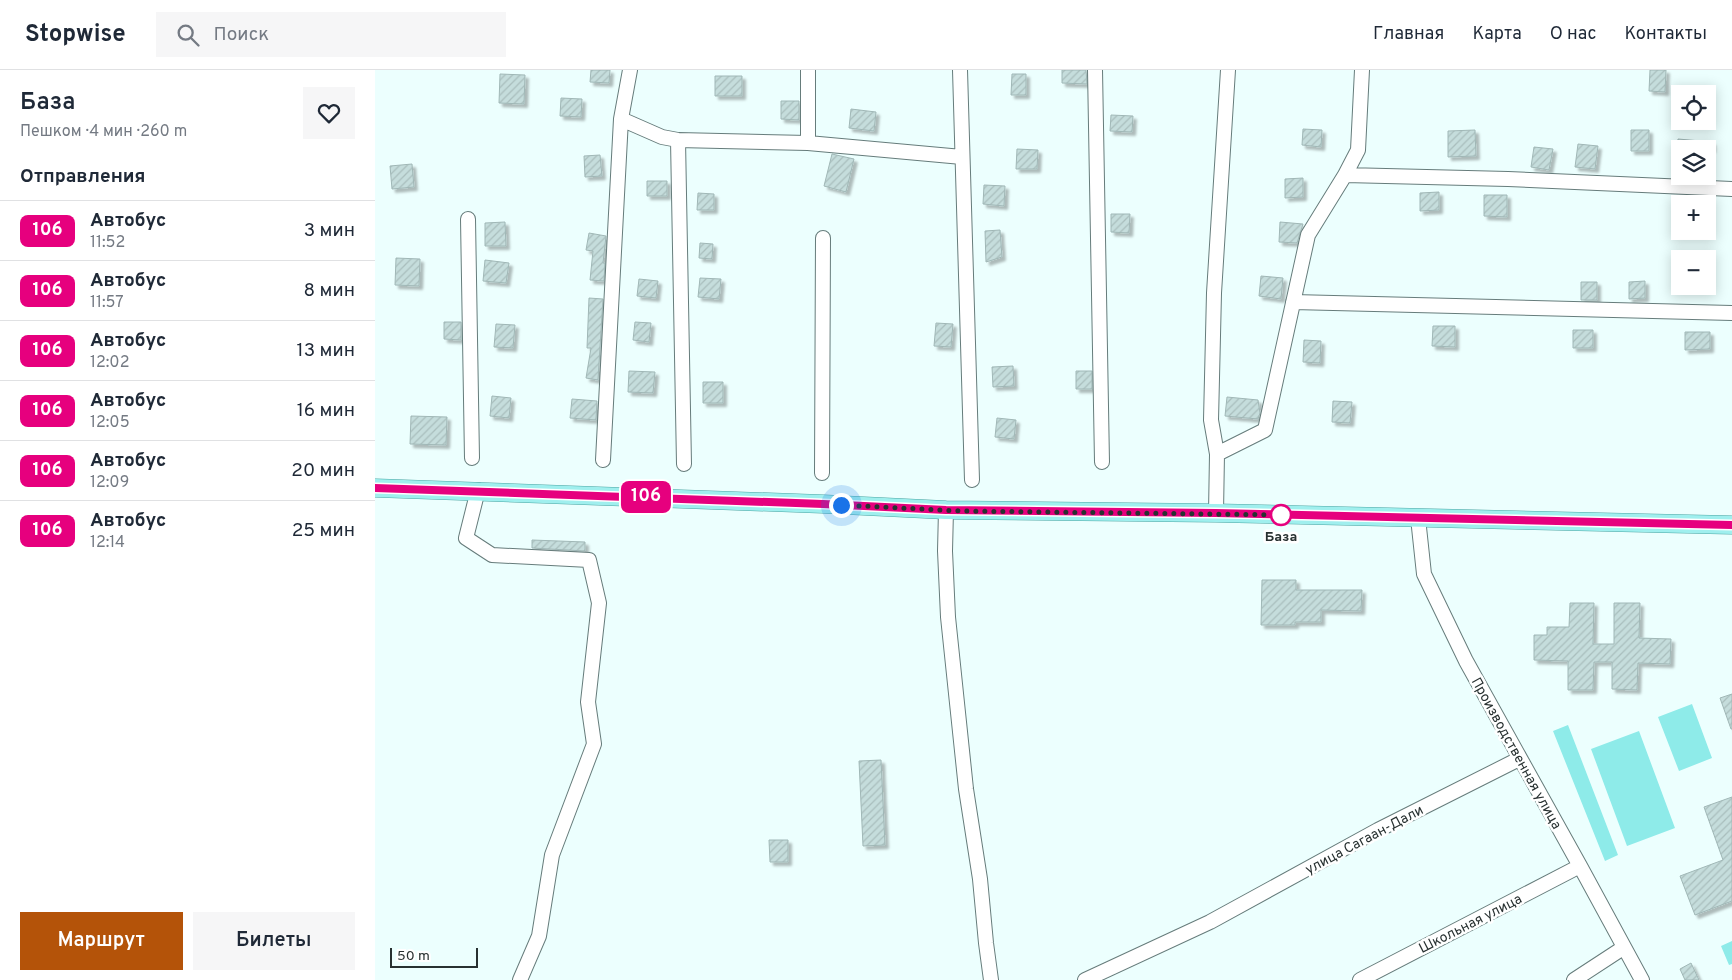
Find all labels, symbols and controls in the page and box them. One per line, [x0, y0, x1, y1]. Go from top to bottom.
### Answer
search box [156, 12, 506, 57]
text: Stopwise [25, 20, 126, 50]
icon: search [174, 21, 202, 49]
text: Поиск [214, 23, 269, 47]
text: Главная [1373, 23, 1444, 46]
text: Карта [1472, 23, 1522, 46]
text: О нас [1550, 23, 1596, 46]
text: Контакты [1624, 23, 1707, 46]
map controls [1671, 85, 1716, 295]
button: locate [1671, 85, 1716, 130]
button: heart [303, 87, 355, 139]
text: База [20, 88, 76, 118]
text: Пешком · 4 мин · 260 m [20, 122, 187, 142]
button: layers [1671, 140, 1716, 185]
text: Отправления [20, 165, 146, 189]
button: + [1671, 195, 1716, 240]
text: Автобус [90, 209, 166, 233]
text: 106 [32, 219, 63, 242]
text: 3 мин [304, 219, 355, 243]
text: 11:52 [90, 233, 125, 253]
button: − [1671, 250, 1716, 295]
text: Автобус [90, 269, 166, 293]
text: 106 [32, 279, 63, 302]
text: 8 мин [303, 279, 355, 303]
text: 11:57 [90, 293, 124, 313]
text: Автобус [90, 329, 166, 353]
text: 106 [32, 339, 63, 362]
text: 13 мин [297, 339, 355, 363]
text: 12:02 [90, 353, 129, 373]
text: Автобус [90, 389, 166, 413]
text: 106 [32, 399, 63, 422]
text: 16 мин [297, 399, 355, 423]
text: 12:05 [90, 413, 130, 433]
text: Автобус [90, 449, 166, 473]
text: 106 [32, 459, 63, 482]
text: 20 мин [291, 459, 355, 483]
text: 12:09 [90, 473, 129, 493]
line badge: 106 [617, 481, 675, 513]
text: 106 [631, 485, 661, 508]
your location [829, 493, 854, 518]
marker: База [1270, 504, 1292, 526]
text: Автобус [90, 509, 166, 533]
text: 106 [32, 519, 63, 542]
text: 25 мин [292, 519, 355, 543]
place label: База [1265, 529, 1297, 546]
text: 12:14 [90, 533, 125, 553]
street label: Производственная улица [1467, 675, 1565, 833]
street label: улица Сагаан-Дали [1303, 802, 1427, 879]
street label: Школьная улица [1416, 891, 1525, 958]
button: Маршрут [20, 912, 183, 970]
button: Билеты [193, 912, 355, 970]
scale bar [390, 945, 477, 968]
text: 50 m [397, 948, 430, 965]

